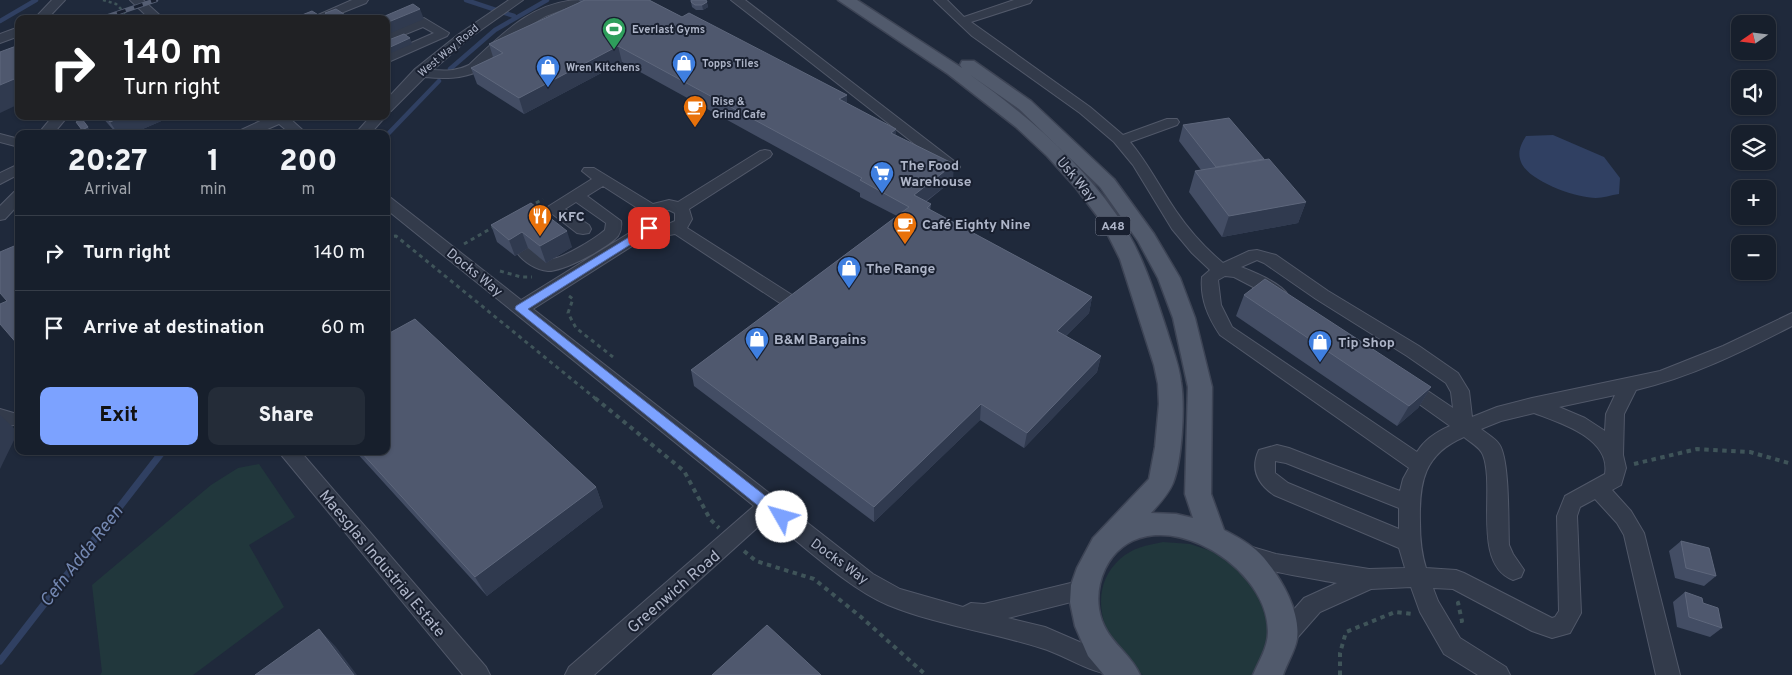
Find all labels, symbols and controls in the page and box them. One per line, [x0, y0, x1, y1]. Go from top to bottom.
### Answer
north arrow [1731, 15, 1776, 60]
map controls [1731, 15, 1776, 280]
sports icon: Everlast Gyms [601, 16, 627, 50]
street label: West Way Road [415, 21, 482, 80]
place label: Everlast Gyms [632, 23, 705, 37]
text: 140 m [123, 32, 222, 76]
icon: right [40, 35, 105, 100]
shop icon: Topps Tiles [671, 50, 697, 84]
shop icon: Wren Kitchens [535, 54, 561, 88]
place label: Topps Tiles [702, 57, 759, 71]
place label: Wren Kitchens [566, 61, 640, 75]
button: sound [1731, 70, 1776, 115]
text: Turn right [123, 75, 220, 102]
cafe icon: Rise & Grind Cafe [682, 94, 708, 128]
place label: Rise & Grind Cafe [712, 95, 766, 122]
button: layers [1731, 125, 1776, 170]
text: 20:27 [68, 144, 147, 181]
text: 1 [207, 144, 219, 181]
text: 200 [279, 144, 337, 181]
street label: Usk Way [1052, 154, 1099, 206]
place label: The Food Warehouse [900, 158, 972, 191]
supermarket icon: The Food Warehouse [869, 160, 895, 194]
text: Arrival [84, 180, 131, 200]
text: min [200, 180, 227, 200]
text: m [302, 180, 315, 200]
button: + [1731, 180, 1776, 225]
restaurant icon: KFC [527, 203, 553, 237]
pin [628, 207, 670, 249]
place label: KFC [558, 209, 585, 226]
cafe icon: Café Eighty Nine [892, 211, 918, 245]
icon: arrive [635, 214, 663, 242]
place label: Café Eighty Nine [922, 217, 1031, 234]
road number: A48 [1096, 217, 1130, 236]
button: − [1731, 235, 1776, 280]
icon: right [40, 239, 68, 267]
text: Turn right [83, 241, 171, 265]
text: 140 m [314, 241, 365, 265]
street label: Docks Way [443, 245, 506, 301]
shop icon: The Range [836, 255, 862, 289]
place label: The Range [866, 261, 936, 278]
icon: arrive [40, 314, 68, 342]
text: Arrive at destination [83, 316, 264, 340]
text: 60 m [321, 316, 365, 340]
shop icon: B&M Bargains [744, 326, 770, 360]
shop icon: Tip Shop [1307, 329, 1333, 363]
place label: B&M Bargains [774, 332, 867, 349]
place label: Tip Shop [1338, 335, 1395, 352]
button: Exit [40, 387, 198, 445]
button: Share [208, 387, 365, 445]
street label: Maesglas Industrial Estate [314, 487, 449, 642]
position arrow [755, 490, 807, 542]
water label: Cefn Adda Reen [35, 501, 129, 612]
street label: Docks Way [807, 536, 871, 589]
street label: Greenwich Road [624, 547, 725, 638]

